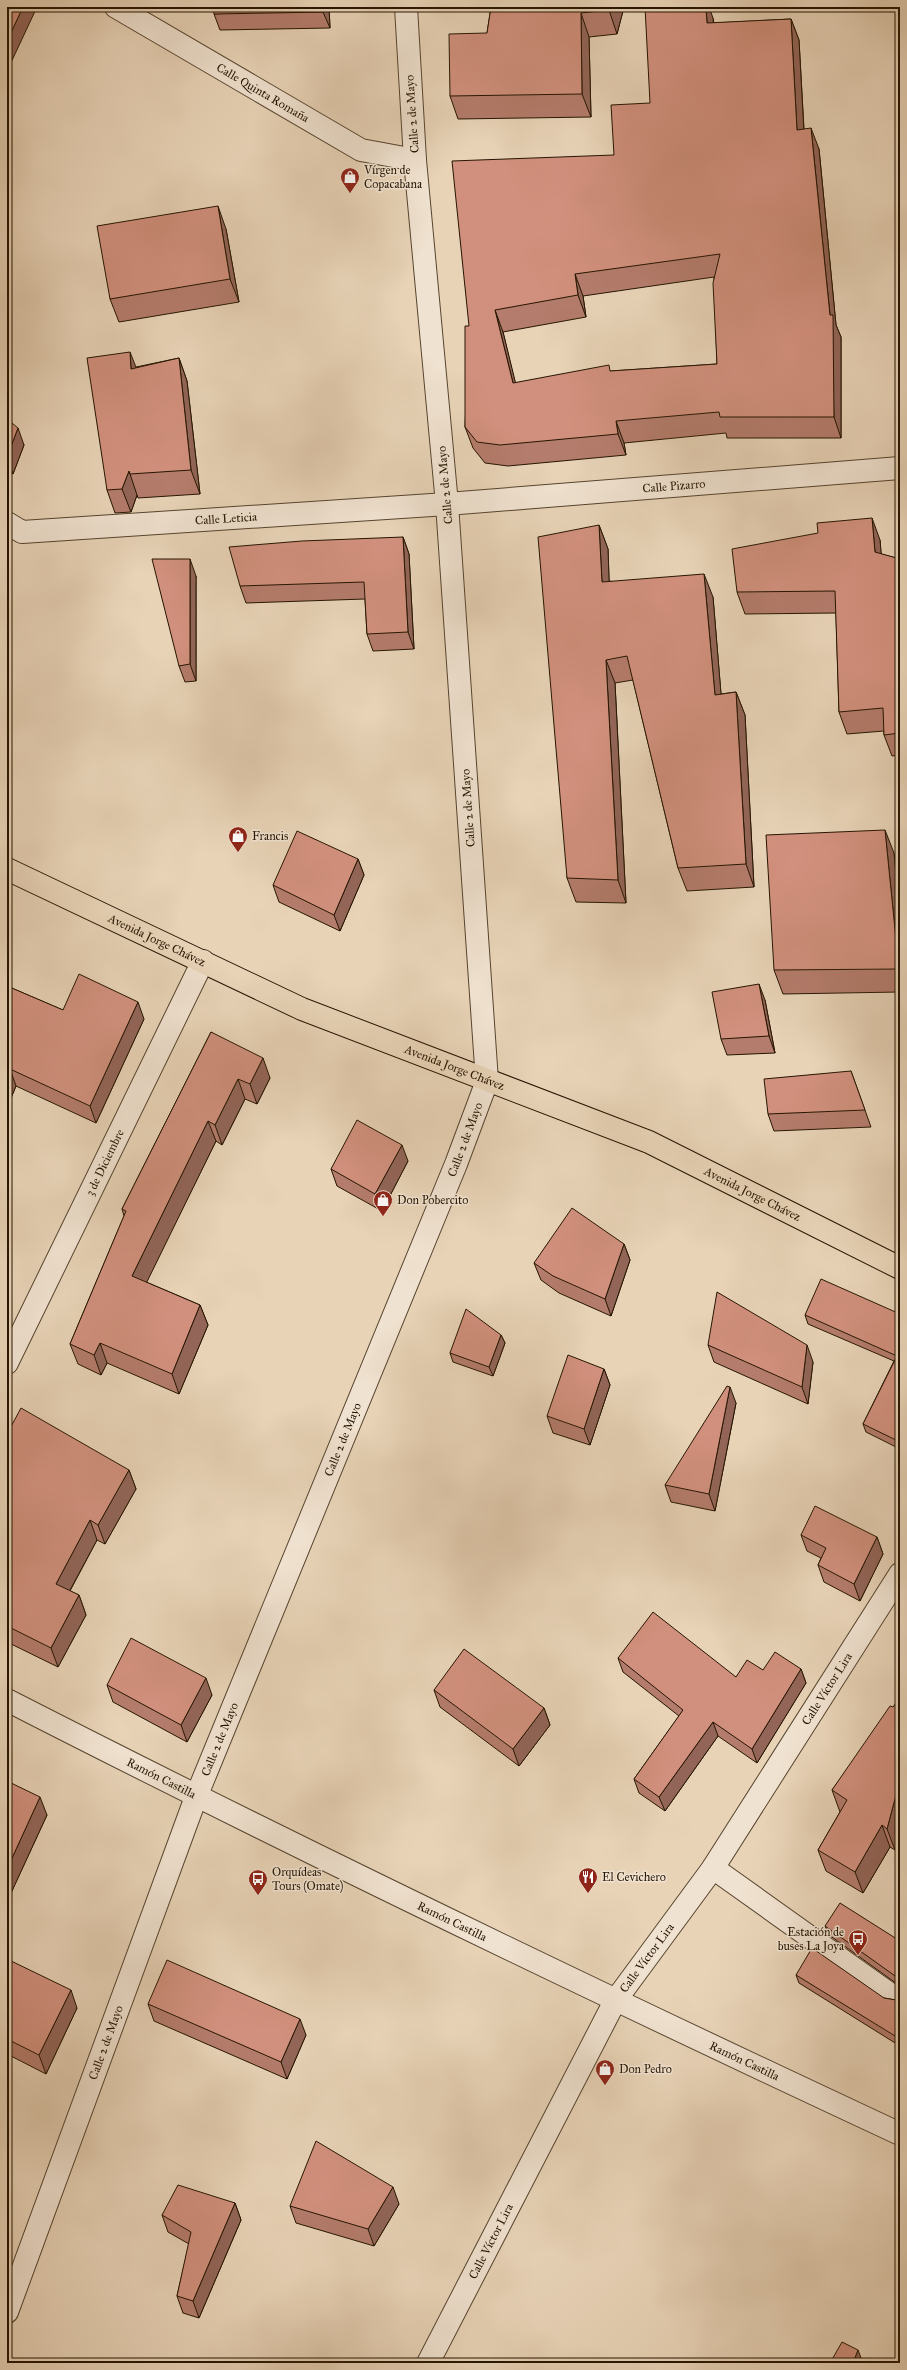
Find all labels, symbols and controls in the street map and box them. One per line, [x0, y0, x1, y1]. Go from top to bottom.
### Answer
street label: Calle Quinta Romaña [214, 60, 313, 126]
street label: Calle 2 de Mayo [402, 74, 422, 154]
place label: Vírgen de Copacabana [363, 163, 423, 191]
shop icon: Vírgen de Copacabana [339, 166, 361, 194]
street label: Calle 2 de Mayo [435, 445, 455, 525]
street label: Calle Pizarro [642, 476, 706, 495]
street label: Calle Leticia [195, 509, 258, 528]
street label: Calle 2 de Mayo [458, 768, 478, 848]
shop icon: Francis [227, 825, 249, 853]
place label: Francis [252, 829, 288, 843]
street label: Avenida Jorge Chávez [105, 911, 208, 969]
street label: Avenida Jorge Chávez [402, 1042, 507, 1093]
street label: Calle 2 de Mayo [445, 1100, 485, 1179]
street label: 3 de Diciembre [83, 1127, 127, 1198]
street label: Avenida Jorge Chávez [701, 1163, 803, 1224]
shop icon: Don Pobercito [372, 1189, 394, 1217]
place label: Don Pobercito [397, 1193, 468, 1207]
street label: Calle 2 de Mayo [321, 1401, 364, 1478]
street label: Calle Víctor Lira [799, 1649, 856, 1728]
street label: Calle 2 de Mayo [198, 1700, 241, 1778]
street label: Ramón Castilla [124, 1755, 199, 1802]
place label: Orquídeas Tours (Omate) [272, 1865, 343, 1893]
restaurant icon: El Cevichero [577, 1866, 599, 1894]
bus stop icon: Orquídeas Tours (Omate) [247, 1868, 269, 1896]
place label: El Cevichero [602, 1870, 666, 1884]
street label: Ramón Castilla [415, 1899, 490, 1944]
street label: Calle Víctor Lira [617, 1920, 678, 1995]
place label: Estación de buses La Joya [778, 1925, 845, 1954]
bus stop icon: Estación de buses La Joya [847, 1928, 869, 1956]
street label: Calle 2 de Mayo [86, 2003, 126, 2082]
street label: Ramón Castilla [707, 2039, 782, 2084]
shop icon: Don Pedro [594, 2058, 616, 2086]
place label: Don Pedro [619, 2062, 672, 2076]
street label: Calle Víctor Lira [466, 2200, 517, 2281]

